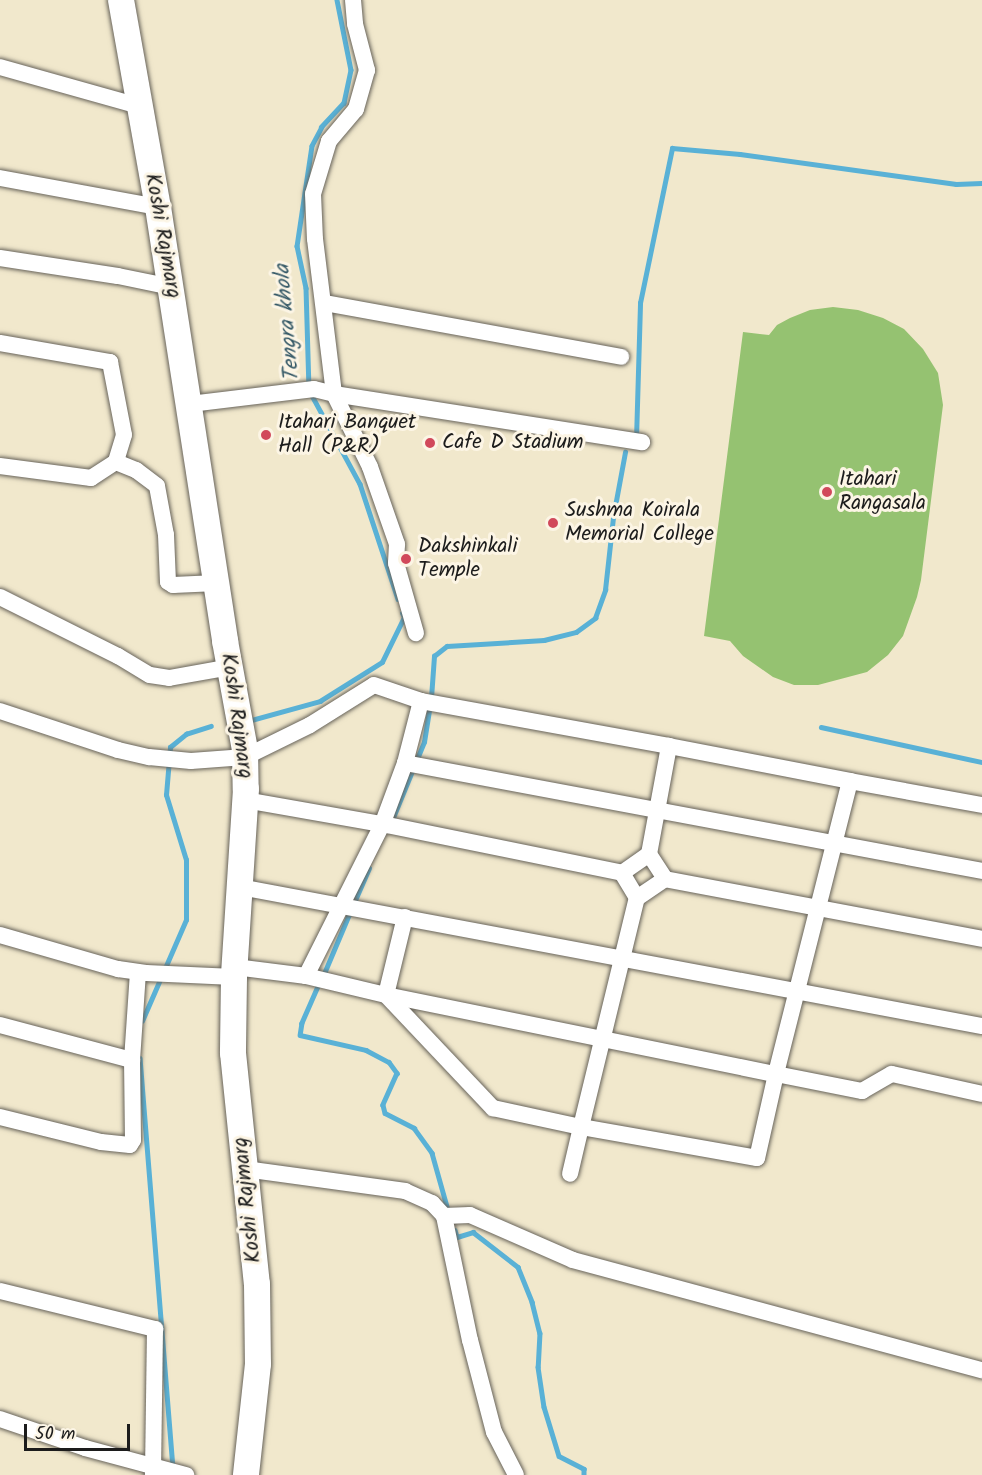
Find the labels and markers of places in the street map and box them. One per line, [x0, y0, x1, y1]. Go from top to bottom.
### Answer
place label: Itahari Banquet Hall (P&R) [278, 410, 416, 460]
marker: Itahari Banquet Hall (P&R) [259, 428, 273, 442]
place label: Cafe D Stadium [442, 430, 584, 456]
marker: Cafe D Stadium [423, 436, 437, 450]
place label: Itahari Rangasala [839, 467, 926, 517]
marker: Itahari Rangasala [820, 485, 834, 499]
place label: Sushma Koirala Memorial College [565, 498, 714, 548]
marker: Sushma Koirala Memorial College [546, 516, 560, 530]
place label: Dakshinkali Temple [418, 534, 517, 584]
marker: Dakshinkali Temple [399, 552, 413, 566]

